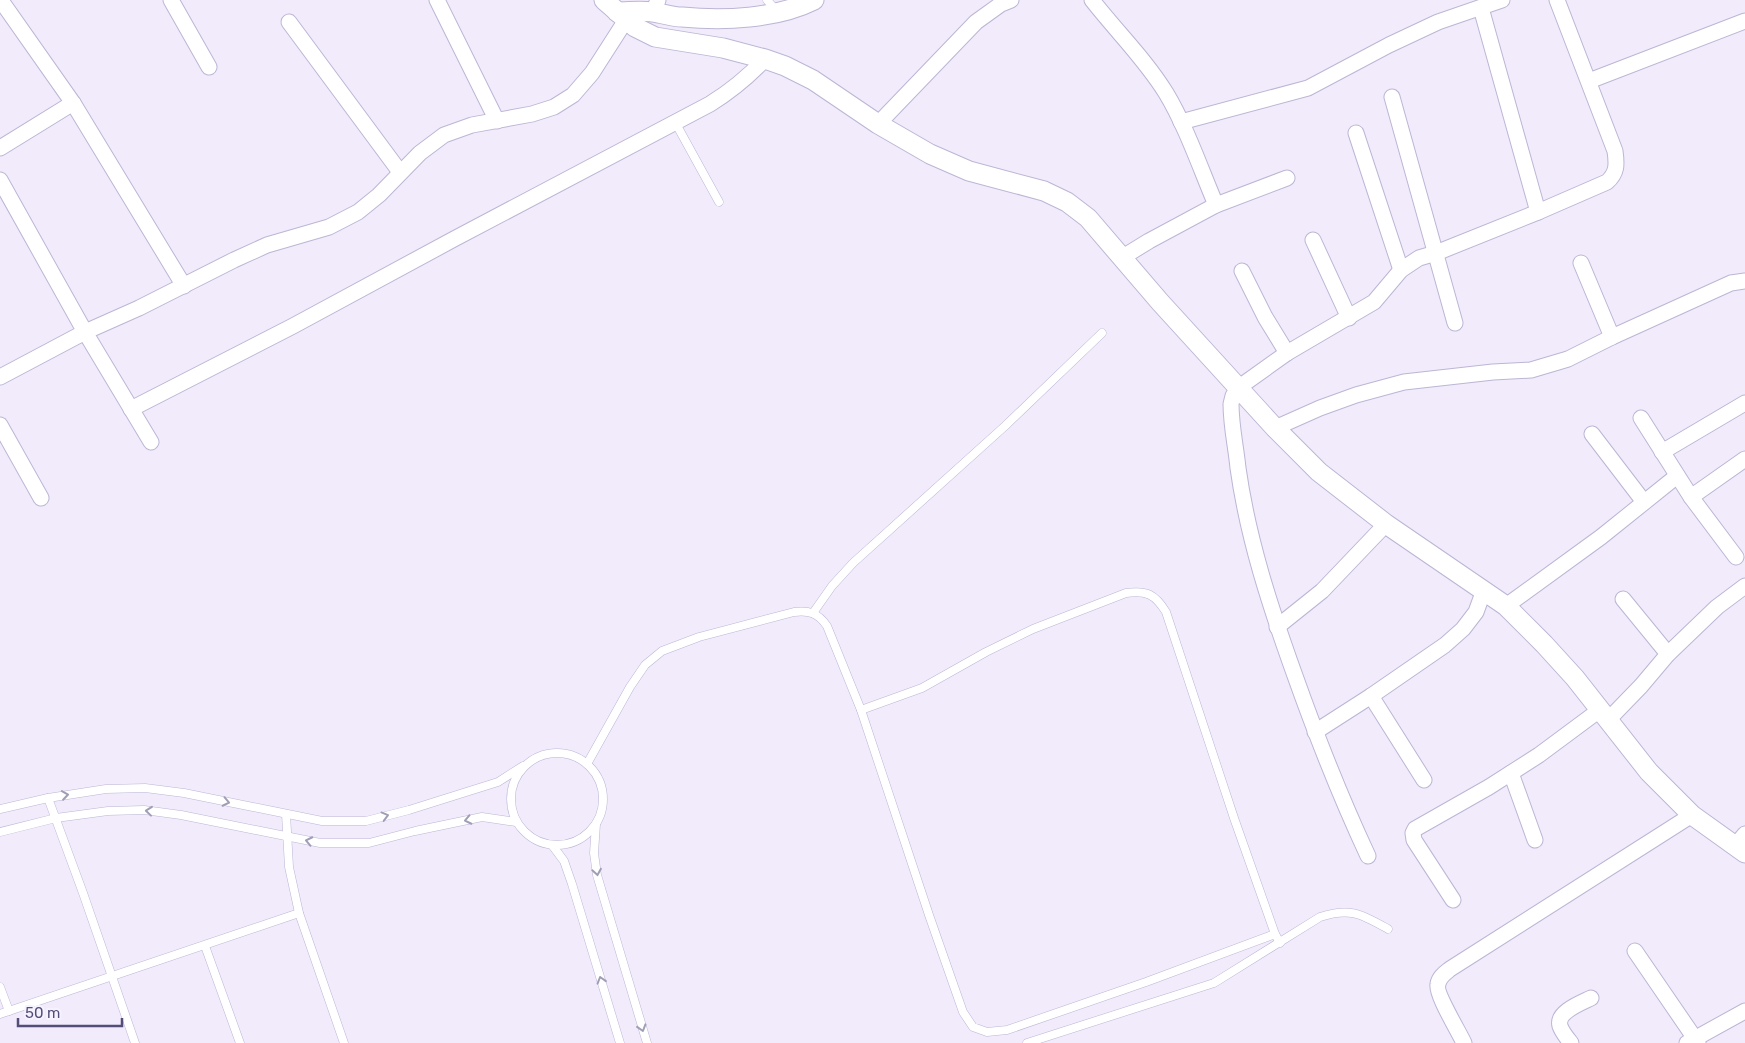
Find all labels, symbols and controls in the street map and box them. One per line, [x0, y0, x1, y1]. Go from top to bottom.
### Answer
one-way arrow [61, 790, 69, 801]
one-way arrow [221, 796, 230, 806]
one-way arrow [145, 806, 153, 817]
one-way arrow [381, 811, 390, 822]
one-way arrow [464, 814, 472, 825]
one-way arrow [304, 836, 313, 847]
one-way arrow [591, 868, 601, 877]
one-way arrow [596, 976, 606, 984]
scale bar [18, 996, 121, 1028]
text: 50 m [25, 1004, 60, 1022]
one-way arrow [637, 1024, 647, 1032]

